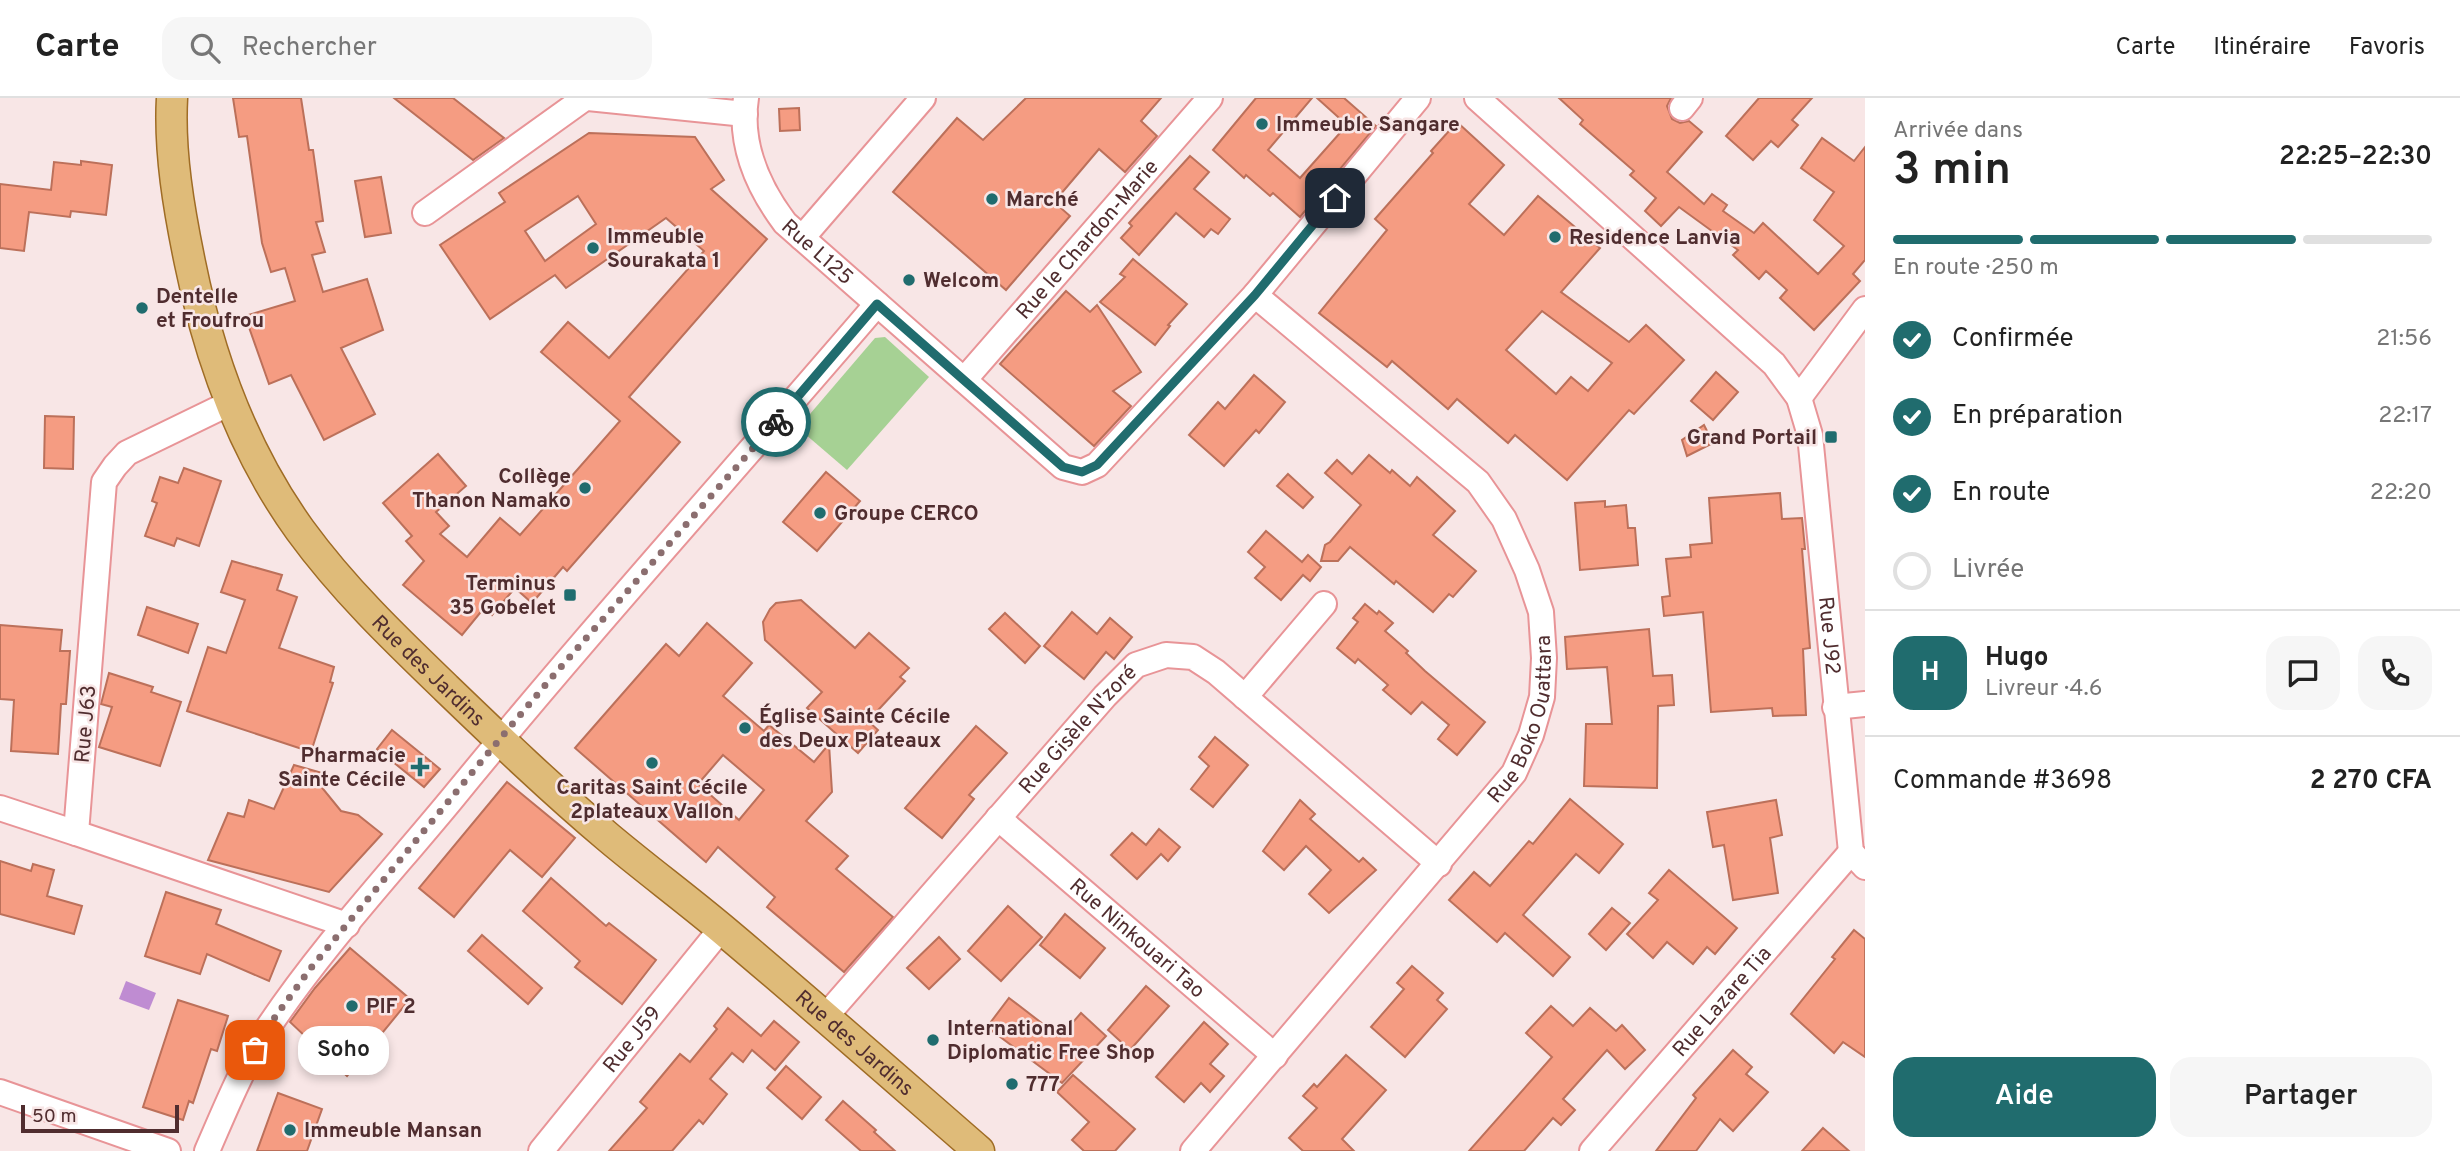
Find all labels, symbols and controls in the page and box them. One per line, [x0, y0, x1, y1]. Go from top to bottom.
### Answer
search box [162, 17, 652, 80]
text: Carte [35, 27, 120, 69]
icon: search [186, 29, 224, 67]
text: Rechercher [242, 32, 377, 65]
text: Carte [2115, 33, 2175, 63]
text: Itinéraire [2213, 33, 2311, 63]
text: Favoris [2349, 33, 2425, 63]
place label: Immeuble Sangare [1276, 112, 1460, 139]
marker: Immeuble Sangare [1254, 116, 1270, 132]
text: Arrivée dans [1893, 117, 2023, 146]
text: 22:25–22:30 [2279, 141, 2432, 174]
text: 3 min [1893, 142, 2011, 201]
street label: Rue le Chardon-Marie [1011, 154, 1165, 326]
pin [1305, 168, 1365, 228]
icon: home [1316, 179, 1354, 217]
place label: Marché [1006, 187, 1079, 214]
marker: Marché [984, 191, 1000, 207]
street label: Rue L125 [775, 214, 858, 292]
place label: Immeuble Sourakata 1 [607, 224, 720, 275]
place label: Residence Lanvia [1569, 225, 1741, 252]
marker: Residence Lanvia [1547, 229, 1563, 245]
marker: Immeuble Sourakata 1 [585, 240, 601, 256]
text: En route · 250 m [1893, 254, 2059, 283]
place label: Welcom [923, 268, 999, 295]
marker: Welcom [901, 272, 917, 288]
place label: Dentelle et Froufrou [156, 284, 264, 335]
marker: Dentelle et Froufrou [134, 300, 150, 316]
icon: check [1893, 321, 1931, 359]
text: Confirmée [1952, 323, 2074, 356]
text: 21:56 [2376, 325, 2432, 354]
courier [741, 387, 811, 457]
icon: check [1893, 398, 1931, 436]
text: En préparation [1952, 400, 2123, 433]
text: 22:17 [2378, 402, 2432, 431]
icon: bike [757, 403, 795, 441]
place label: Grand Portail [1687, 425, 1817, 452]
marker: Grand Portail [1823, 429, 1839, 445]
place label: Collège Thanon Namako [412, 464, 571, 515]
icon: check [1893, 475, 1931, 513]
text: En route [1952, 477, 2050, 510]
text: 22:20 [2370, 479, 2432, 508]
marker: Collège Thanon Namako [577, 480, 593, 496]
place label: Groupe CERCO [834, 501, 979, 528]
marker: Groupe CERCO [812, 505, 828, 521]
text: Livrée [1952, 554, 2024, 587]
place label: Terminus 35 Gobelet [449, 571, 556, 622]
marker: Terminus 35 Gobelet [562, 587, 578, 603]
street label: Rue J92 [1811, 595, 1845, 676]
street label: Rue des Jardins [365, 610, 490, 733]
street label: Rue Boko Ouattara [1482, 634, 1559, 809]
button: chat [2266, 636, 2340, 710]
button: phone [2358, 636, 2432, 710]
text: Hugo [1985, 642, 2048, 675]
text: H [1921, 657, 1939, 690]
street label: Rue Gisèle N'zoré [1014, 660, 1143, 800]
text: Livreur · 4.6 [1985, 675, 2102, 704]
street label: Rue J63 [70, 684, 103, 764]
place label: Église Sainte Cécile des Deux Plateaux [759, 703, 951, 755]
marker: Église Sainte Cécile des Deux Plateaux [737, 720, 753, 736]
place label: Pharmacie Sainte Cécile [278, 743, 406, 794]
marker: Caritas Saint Cécile 2plateaux Vallon [644, 755, 660, 771]
marker: Pharmacie Sainte Cécile [412, 759, 428, 775]
text: Commande #3698 [1893, 765, 2112, 798]
text: 2 270 CFA [2310, 765, 2432, 798]
place label: Caritas Saint Cécile 2plateaux Vallon [556, 775, 748, 826]
street label: Rue Ninkouari Tao [1063, 873, 1210, 1005]
street label: Rue Lazare Tia [1667, 941, 1778, 1063]
street label: Rue des Jardins [789, 985, 919, 1103]
place label: PIF 2 [366, 994, 416, 1021]
marker: PIF 2 [344, 998, 360, 1014]
street label: Rue J59 [598, 1001, 668, 1079]
place label: International Diplomatic Free Shop [947, 1016, 1155, 1067]
pin [225, 1020, 285, 1080]
callout: Soho [297, 1026, 388, 1074]
icon: bag [236, 1031, 274, 1069]
marker: International Diplomatic Free Shop [925, 1032, 941, 1048]
text: Soho [317, 1036, 370, 1065]
button: Aide [1893, 1057, 2156, 1137]
button: Partager [2170, 1057, 2432, 1137]
place label: 777 [1026, 1072, 1060, 1099]
marker: 777 [1004, 1076, 1020, 1092]
scale bar [21, 1102, 178, 1134]
text: 50 m [32, 1105, 77, 1129]
place label: Immeuble Mansan [304, 1118, 482, 1145]
marker: Immeuble Mansan [282, 1122, 298, 1138]

